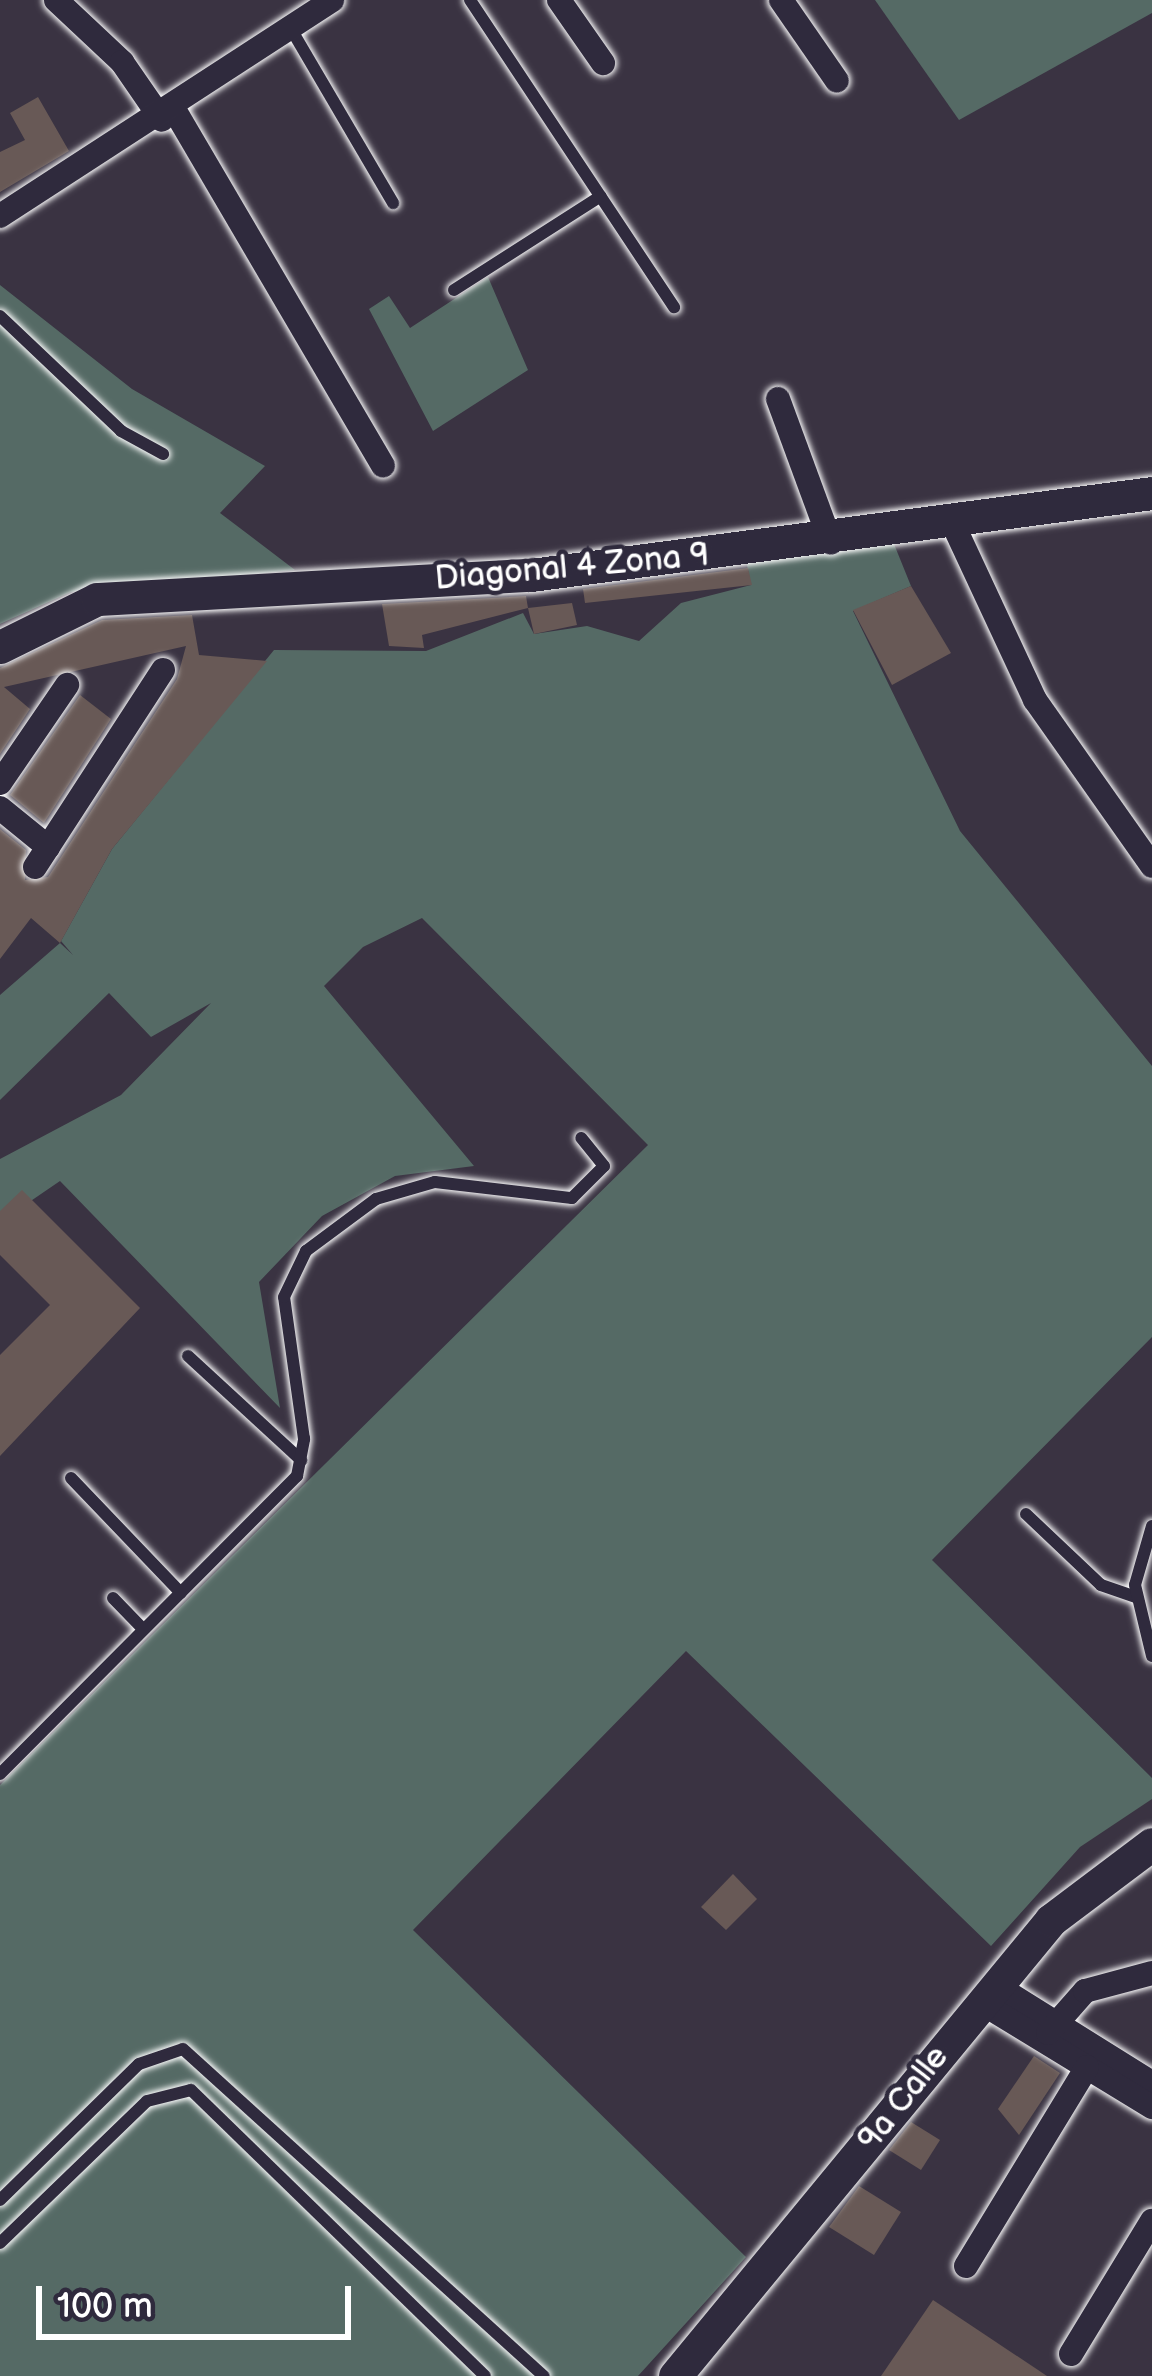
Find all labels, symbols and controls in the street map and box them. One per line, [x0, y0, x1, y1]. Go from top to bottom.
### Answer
street label: Diagonal 4 Zona 9 [433, 536, 711, 600]
street label: 9a Calle [851, 2038, 957, 2160]
scale bar [42, 2262, 357, 2336]
text: 100 m [57, 2285, 153, 2328]

